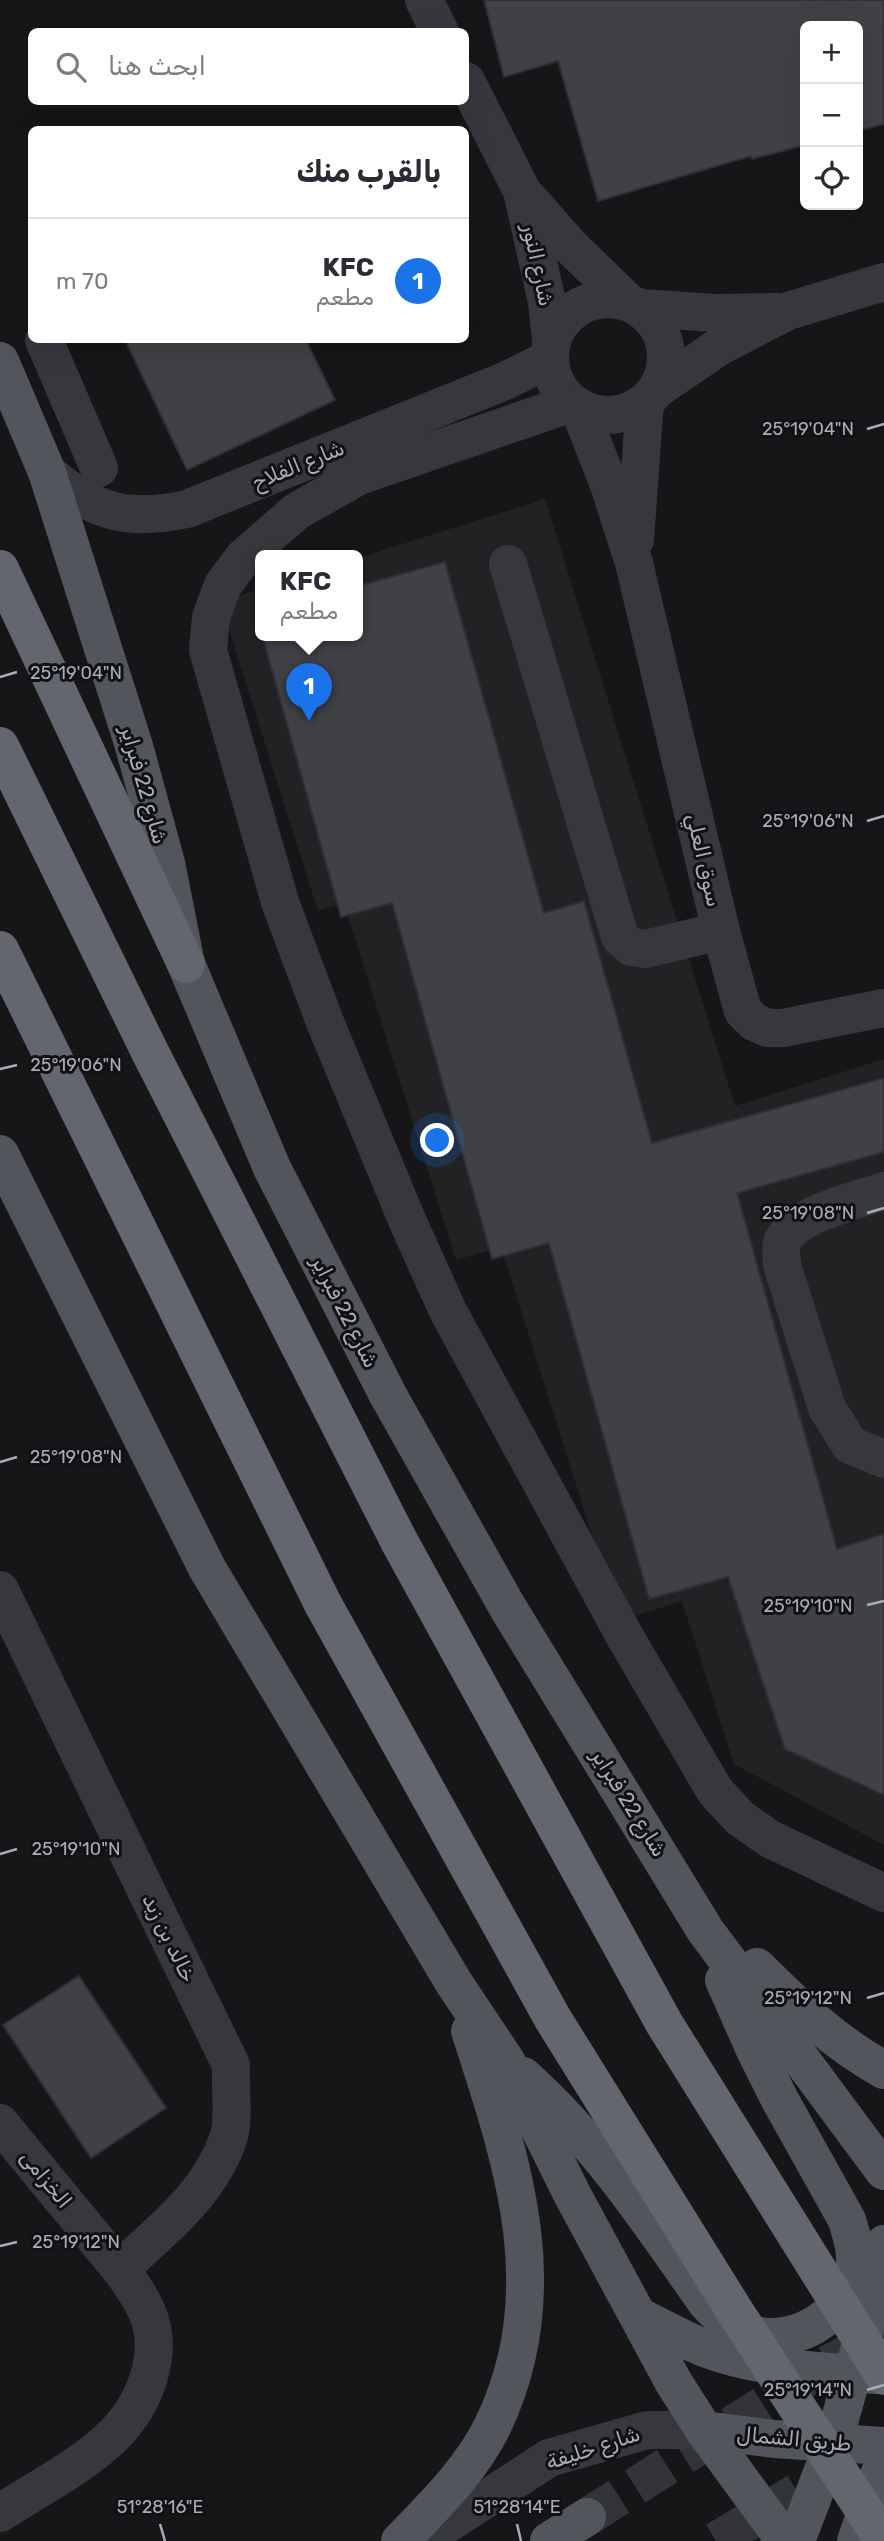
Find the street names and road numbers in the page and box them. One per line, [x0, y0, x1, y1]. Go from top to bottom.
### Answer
street label: شارع النور [515, 220, 559, 309]
street label: شارع الفلاح [248, 435, 348, 496]
street label: شارع 22 فبراير [113, 721, 173, 848]
street label: سوق العلي [678, 811, 727, 910]
street label: شارع 22 فبراير [304, 1250, 384, 1373]
street label: شارع 22 فبراير [584, 1743, 672, 1862]
street label: خالد بن زيد [137, 1889, 202, 1986]
street label: الخزامى [15, 2144, 77, 2213]
street label: شارع خليفة [543, 2421, 644, 2476]
street label: طريق الشمال [736, 2421, 853, 2456]

